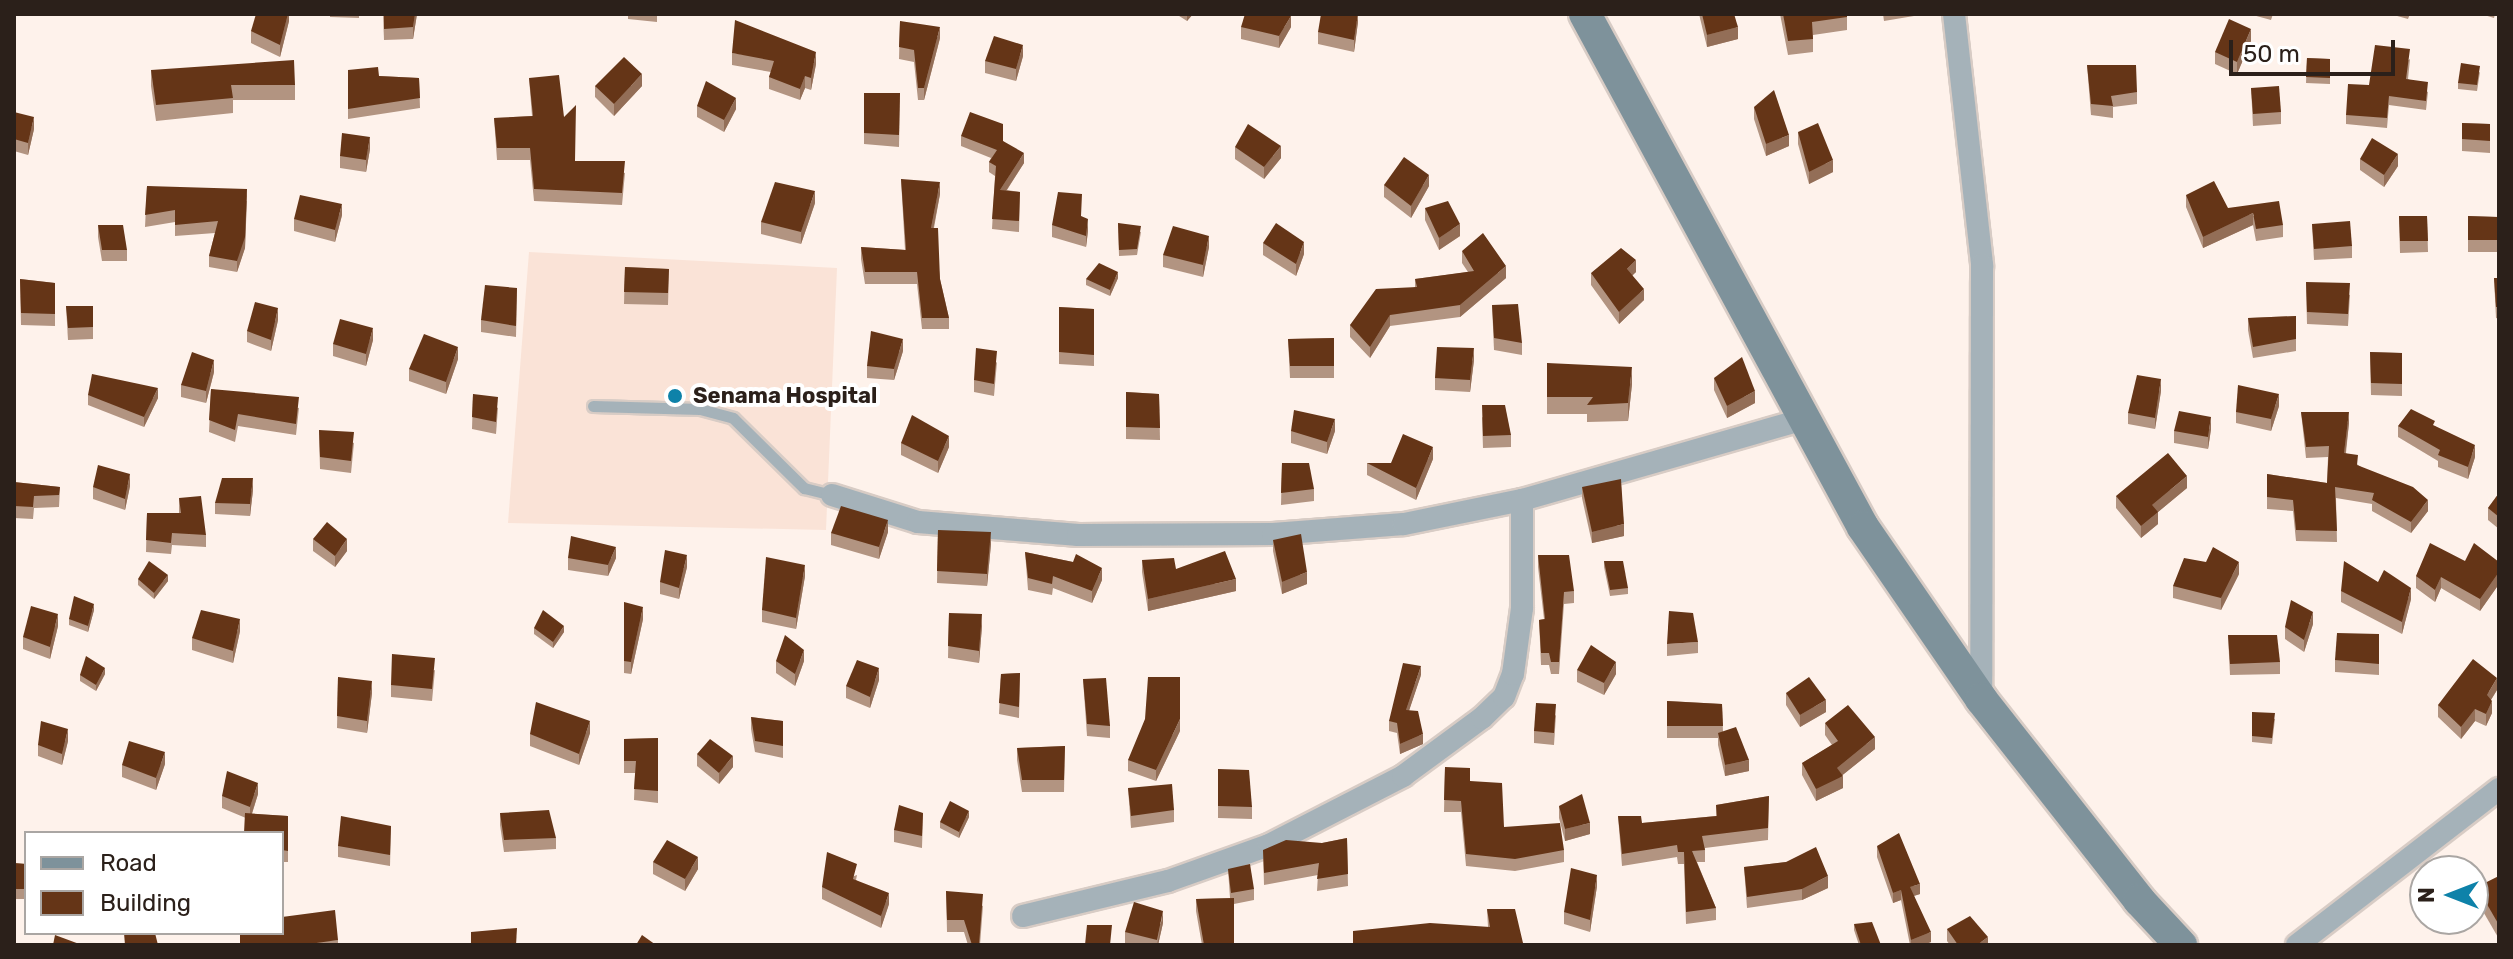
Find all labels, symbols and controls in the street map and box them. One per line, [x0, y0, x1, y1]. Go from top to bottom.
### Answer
scale bar [2233, 24, 2399, 74]
text: 50 m [2243, 40, 2300, 68]
place label: Senama Hospital [693, 383, 877, 409]
marker: Senama Hospital [664, 385, 686, 407]
legend [24, 831, 284, 935]
text: Road [100, 849, 157, 877]
north arrow [2409, 855, 2489, 935]
text: N [2413, 887, 2440, 903]
text: Building [100, 889, 191, 917]

